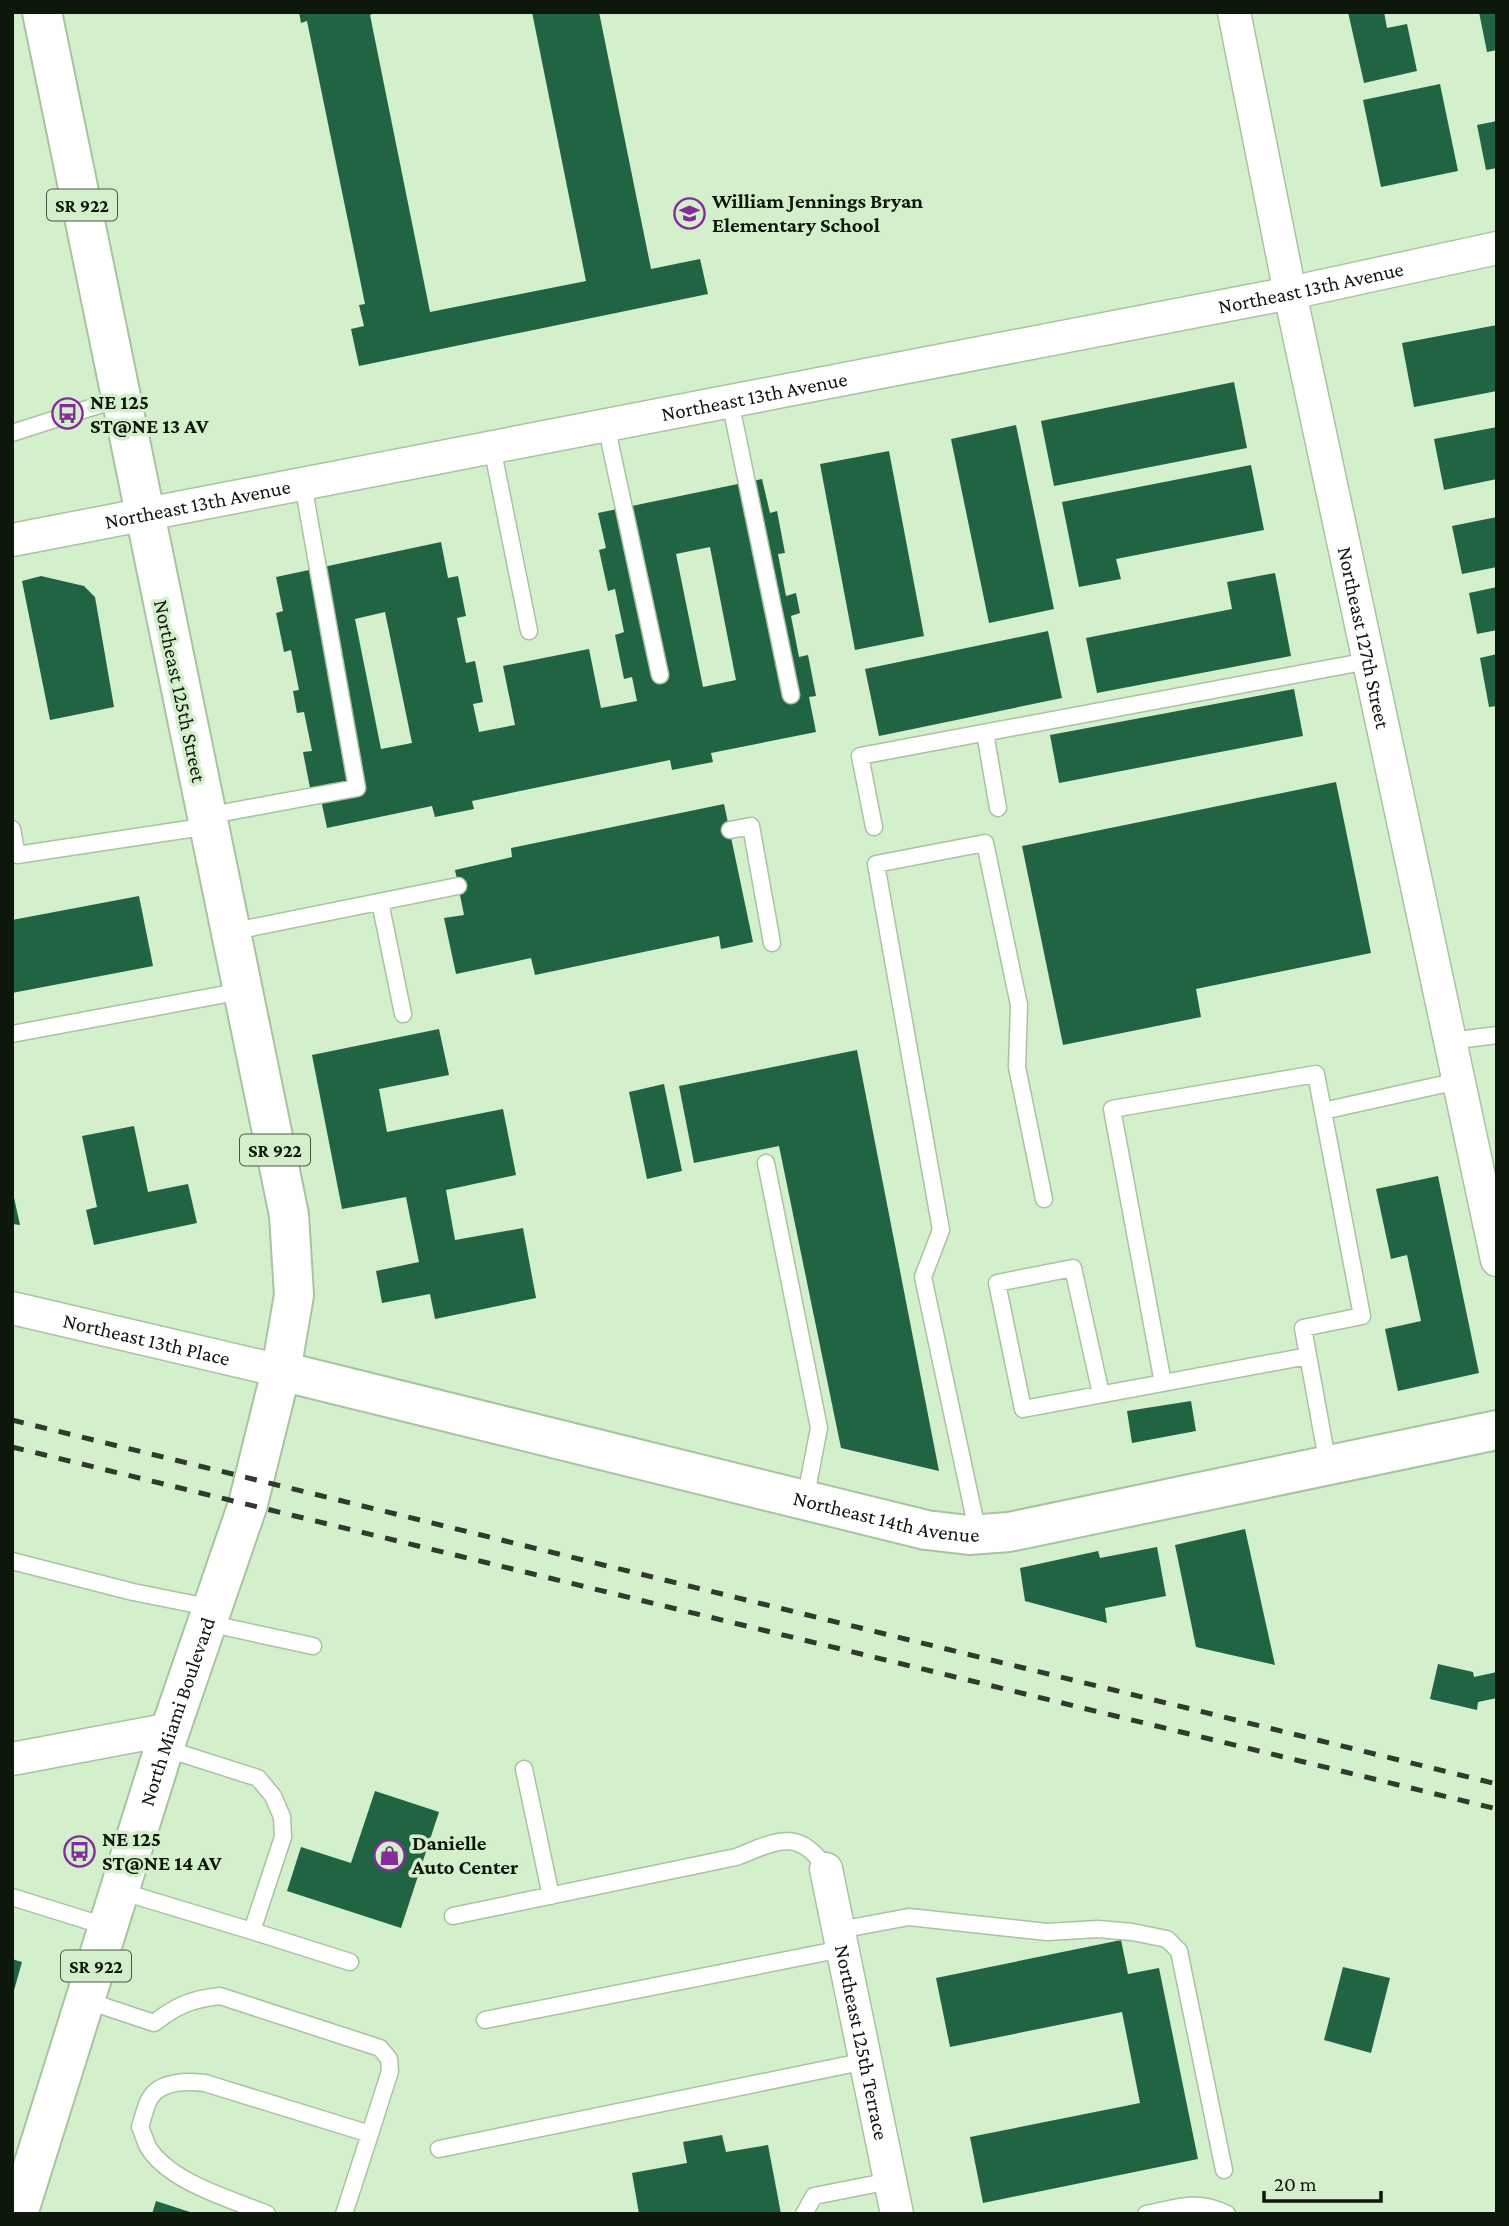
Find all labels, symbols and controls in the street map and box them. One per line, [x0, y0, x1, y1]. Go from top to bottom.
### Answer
place label: William Jennings Bryan Elementary School [711, 189, 923, 237]
road number: SR 922 [47, 190, 117, 220]
school or university icon: William Jennings Bryan Elementary School [672, 196, 706, 230]
street label: Northeast 13th Avenue [1216, 257, 1406, 319]
street label: Northeast 13th Avenue [659, 367, 849, 426]
place label: NE 125 ST@NE 13 AV [90, 390, 209, 438]
bus stop icon: NE 125 ST@NE 13 AV [50, 397, 84, 431]
street label: Northeast 13th Avenue [103, 474, 293, 534]
street label: Northeast 127th Street [1333, 544, 1395, 732]
street label: Northeast 125th Street [149, 598, 211, 785]
road number: SR 922 [240, 1134, 310, 1166]
street label: Northeast 13th Place [61, 1308, 232, 1371]
street label: Northeast 14th Avenue [791, 1486, 980, 1547]
street label: North Miami Boulevard [135, 1614, 220, 1809]
place label: NE 125 ST@NE 14 AV [102, 1827, 222, 1875]
place label: Danielle Auto Center [411, 1831, 519, 1879]
bus stop icon: NE 125 ST@NE 14 AV [62, 1834, 96, 1868]
shop icon: Danielle Auto Center [372, 1838, 406, 1872]
street label: Northeast 125th Terrace [830, 1943, 893, 2142]
road number: SR 922 [61, 1950, 131, 1982]
scale bar [1264, 2160, 1381, 2204]
text: 20 m [1274, 2172, 1317, 2196]

